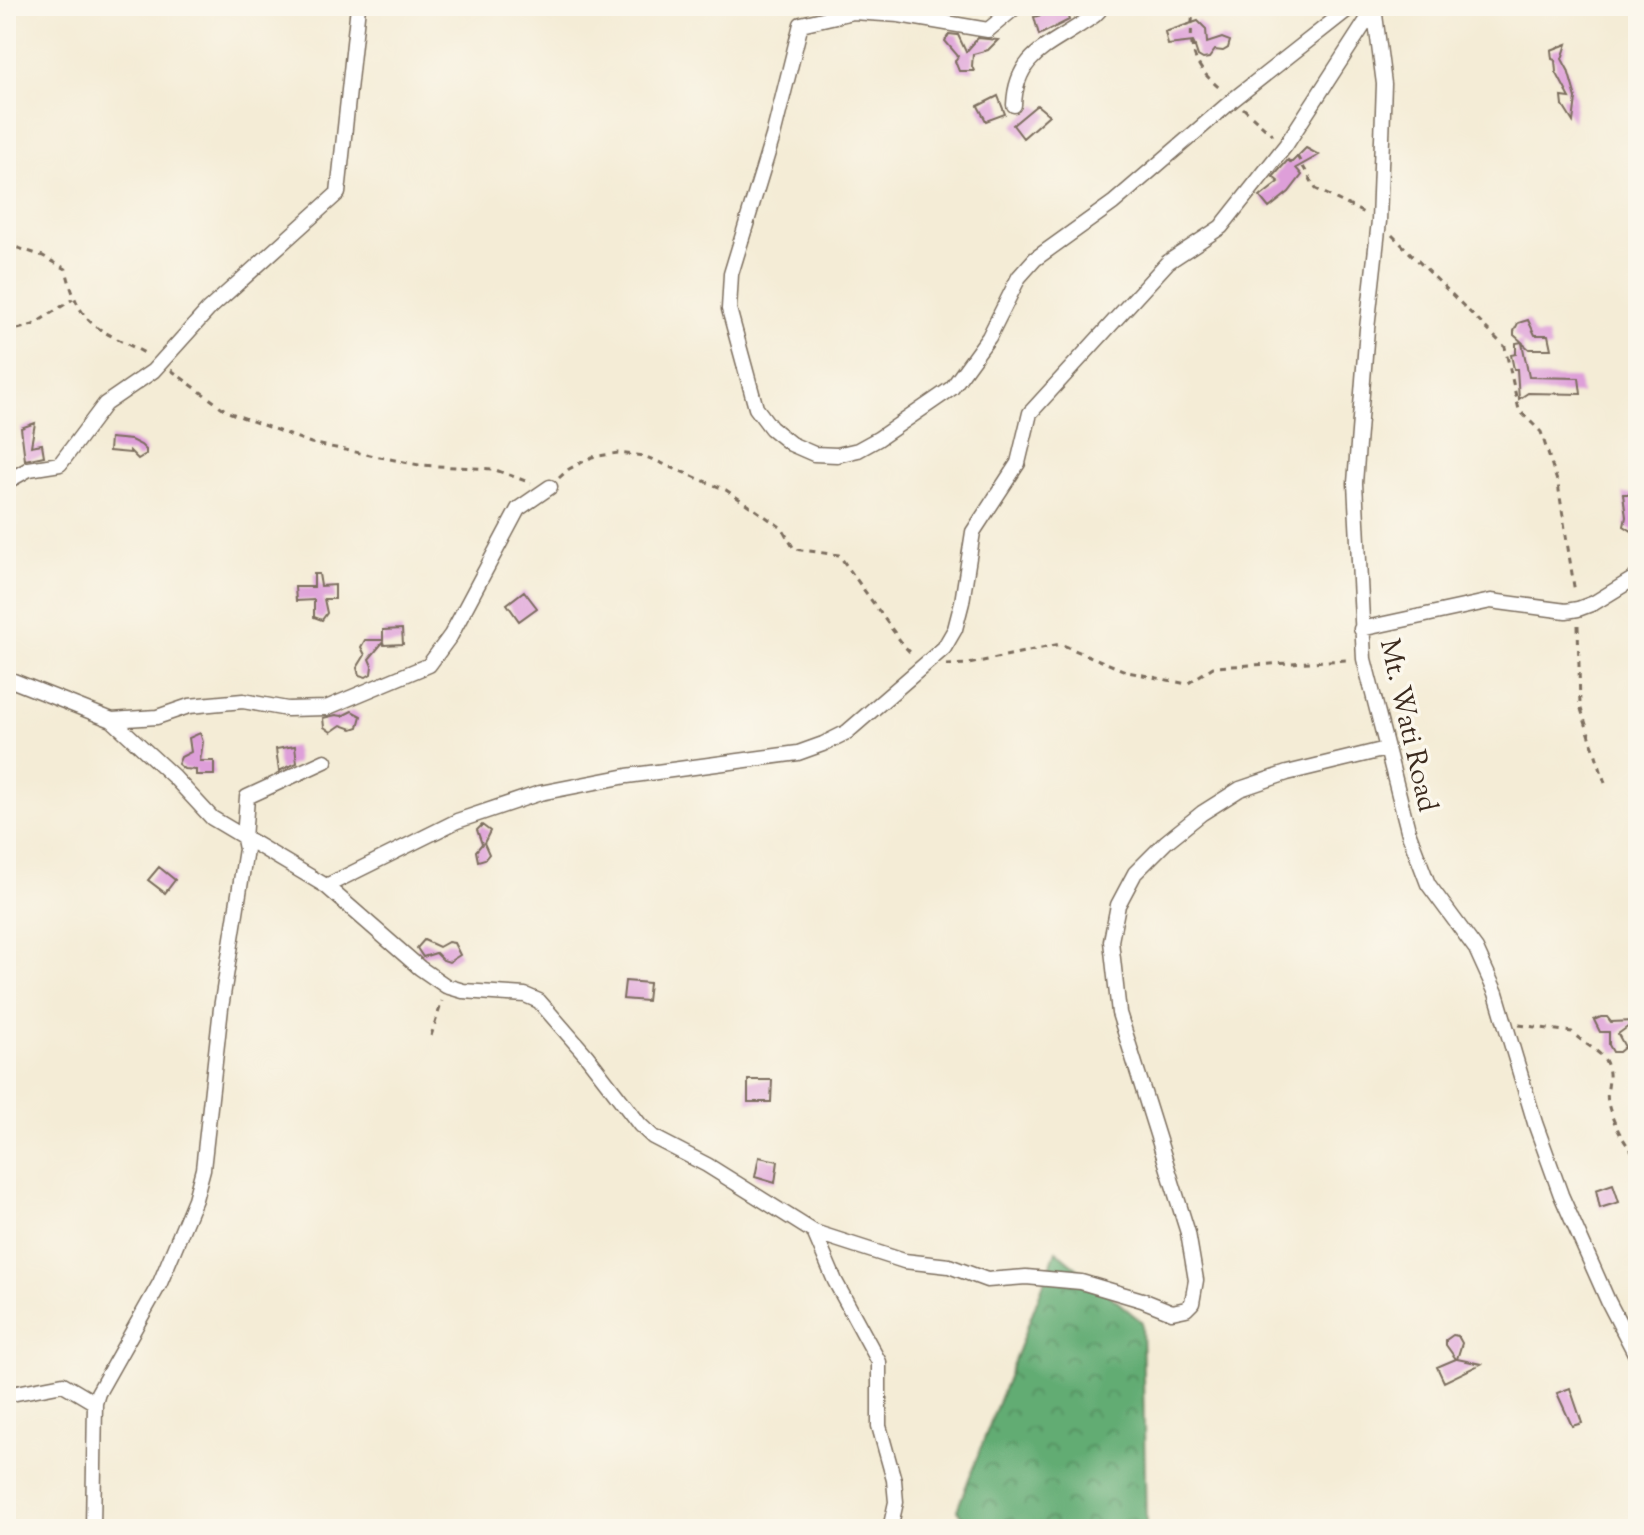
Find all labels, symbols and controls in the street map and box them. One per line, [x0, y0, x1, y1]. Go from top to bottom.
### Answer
street label: Mt. Wati Road [1368, 635, 1446, 816]

